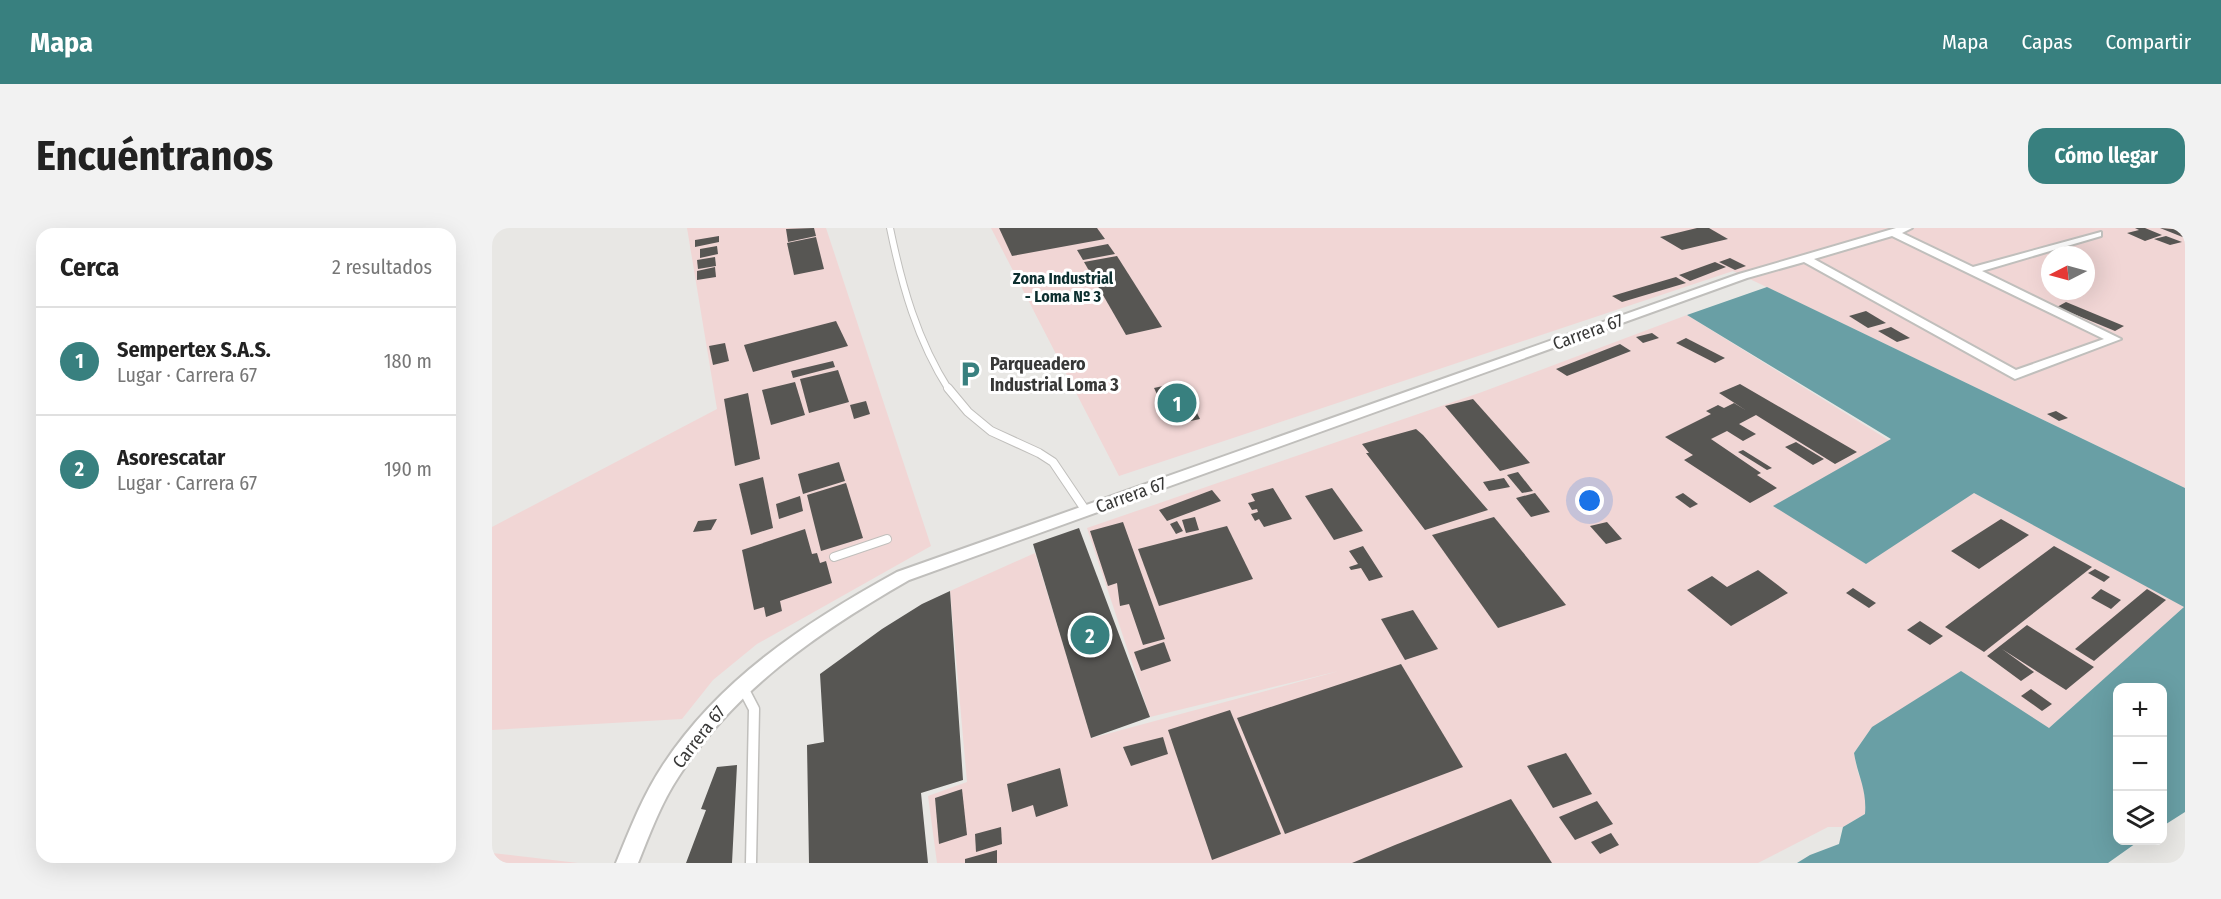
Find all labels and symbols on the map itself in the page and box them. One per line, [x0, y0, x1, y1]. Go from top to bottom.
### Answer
north arrow [2041, 246, 2095, 300]
district label: Zona Industrial - Loma Nº 3 [1013, 269, 1114, 306]
street label: Carrera 67 [1550, 309, 1626, 355]
place label: Parqueadero Industrial Loma 3 [990, 353, 1119, 396]
parking icon: Parqueadero Industrial Loma 3 [955, 359, 985, 389]
pin: 1 [1158, 380, 1196, 426]
street label: Carrera 67 [1093, 472, 1169, 518]
your location [1575, 486, 1604, 515]
pin: 2 [1070, 612, 1110, 658]
street label: Carrera 67 [668, 701, 730, 773]

